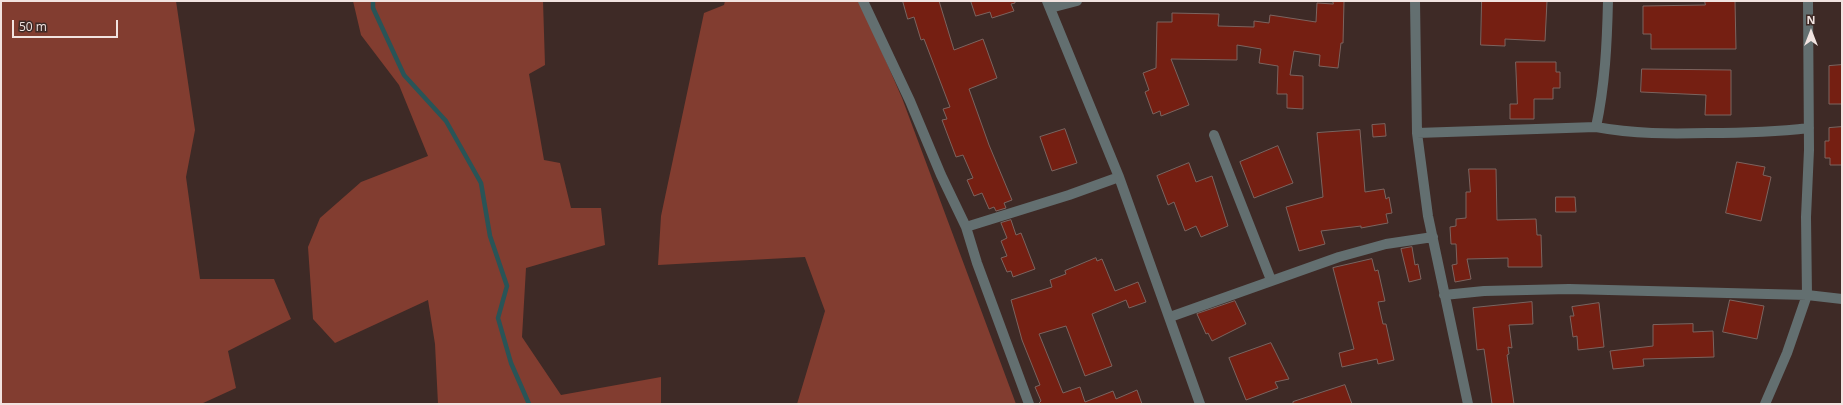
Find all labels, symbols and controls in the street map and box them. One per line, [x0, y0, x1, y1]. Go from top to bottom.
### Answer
scale bar [14, 12, 120, 38]
north arrow [1791, 12, 1831, 52]
text: N [1807, 12, 1815, 27]
text: 50 m [19, 18, 47, 35]

